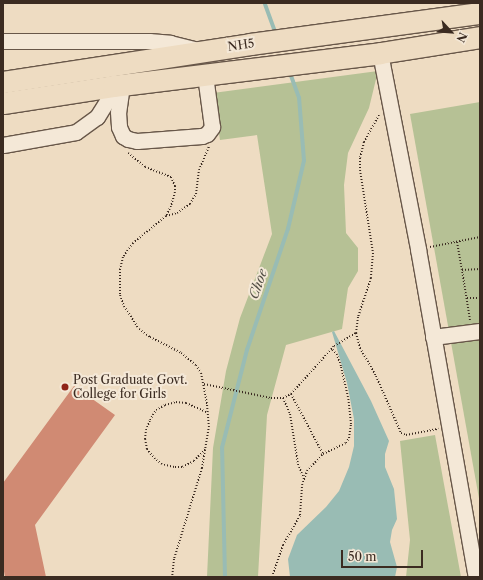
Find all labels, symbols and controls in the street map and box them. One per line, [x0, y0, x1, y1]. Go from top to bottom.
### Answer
north arrow [431, 12, 471, 52]
text: N [453, 30, 470, 45]
street label: NH5 [227, 36, 255, 54]
water label: Choe [246, 267, 270, 301]
place label: Post Graduate Govt. College for Girls [73, 373, 187, 401]
marker: Post Graduate Govt. College for Girls [60, 382, 70, 392]
scale bar [343, 542, 425, 568]
text: 50 m [348, 549, 377, 564]

